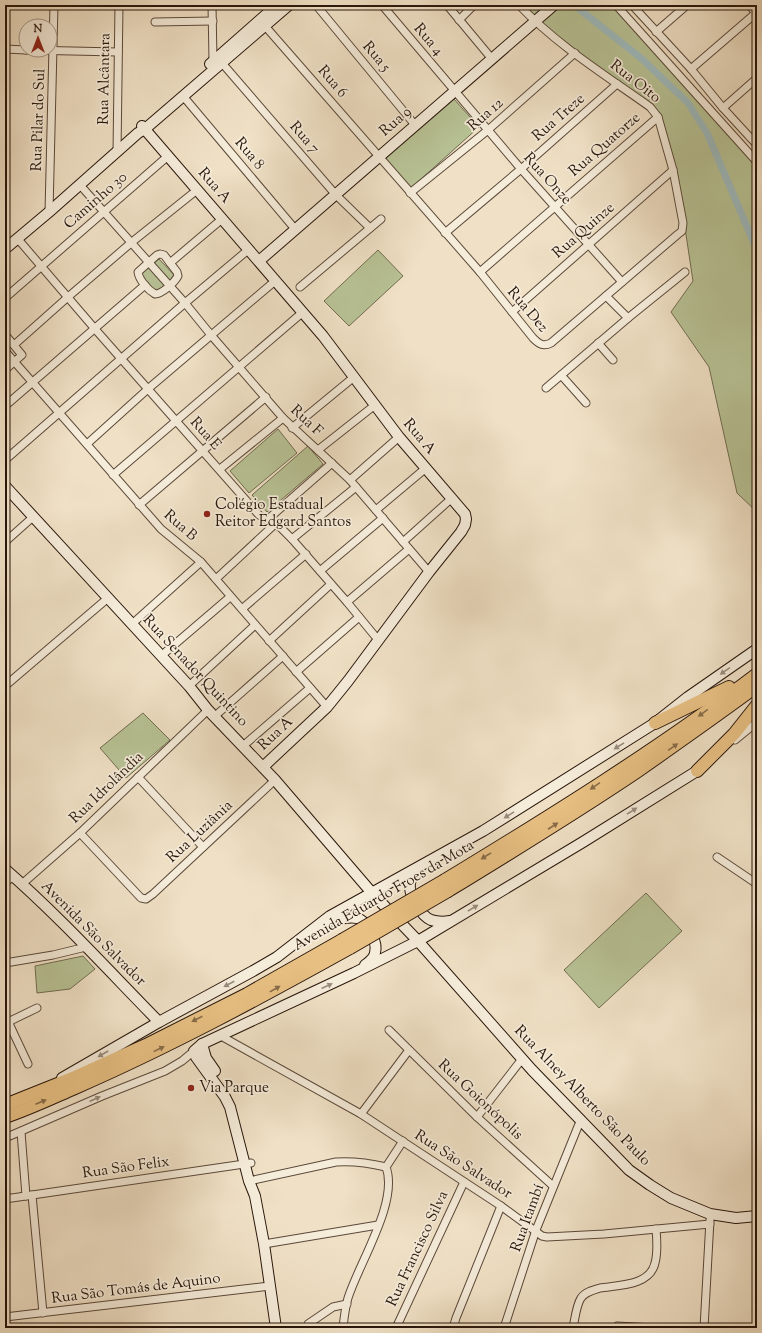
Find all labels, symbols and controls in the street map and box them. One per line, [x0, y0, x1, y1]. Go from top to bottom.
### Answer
north arrow [18, 18, 58, 58]
street label: Rua 4 [408, 19, 448, 61]
text: N [33, 21, 43, 37]
street label: Rua Alcântara [94, 33, 116, 125]
street label: Rua 5 [357, 37, 395, 77]
street label: Rua Oito [605, 55, 665, 109]
street label: Rua 6 [312, 61, 352, 103]
street label: Rua Pilar do Sul [27, 68, 51, 172]
street label: Rua Treze [528, 89, 590, 147]
street label: Rua 12 [464, 94, 508, 136]
street label: Rua 9 [375, 102, 417, 142]
street label: Rua Quatorze [565, 108, 645, 182]
street label: Rua 7 [284, 117, 324, 159]
street label: Rua 8 [229, 133, 269, 175]
street label: Rua Onze [518, 148, 576, 210]
street label: Rua A [193, 164, 235, 208]
street label: Caminho 30 [60, 167, 132, 235]
street label: Rua Quinze [548, 198, 620, 264]
street label: Rua Dez [502, 283, 552, 338]
street label: Rua F [285, 401, 327, 442]
street label: Rua E [184, 413, 226, 455]
street label: Rua A [398, 414, 440, 460]
place label: Colégio Estadual Reitor Edgard Santos [215, 495, 351, 533]
street label: Rua B [159, 505, 202, 547]
marker: Colégio Estadual Reitor Edgard Santos [202, 509, 212, 519]
street label: Rua Senador Quintino [137, 610, 253, 732]
one-way arrow [720, 667, 731, 675]
one-way arrow [698, 709, 708, 717]
street label: Rua A [254, 712, 298, 756]
one-way arrow [613, 742, 625, 749]
one-way arrow [667, 743, 678, 751]
street label: Rua Idrolândia [65, 747, 149, 829]
one-way arrow [590, 782, 601, 790]
street label: Rua Luziânia [162, 796, 238, 868]
one-way arrow [626, 808, 638, 815]
one-way arrow [504, 811, 514, 819]
one-way arrow [547, 823, 558, 830]
street label: Avenida Eduardo Froes da Mota [290, 835, 478, 957]
one-way arrow [480, 852, 491, 859]
street label: Avenida São Salvador [36, 877, 151, 992]
one-way arrow [468, 904, 478, 912]
one-way arrow [223, 981, 235, 988]
one-way arrow [321, 983, 332, 989]
one-way arrow [269, 986, 281, 993]
one-way arrow [192, 1016, 203, 1022]
street label: Rua Alney Alberto São Paulo [509, 1021, 655, 1171]
one-way arrow [154, 1045, 165, 1052]
one-way arrow [97, 1051, 109, 1058]
street label: Rua Goionópolis [433, 1055, 527, 1145]
place label: Via Parque [199, 1078, 269, 1099]
marker: Via Parque [186, 1083, 196, 1093]
one-way arrow [89, 1096, 101, 1102]
one-way arrow [35, 1099, 47, 1106]
street label: Rua São Salvador [410, 1125, 516, 1205]
street label: Rua São Felix [81, 1151, 171, 1185]
street label: Rua Itambí [506, 1181, 550, 1255]
street label: Rua Francisco Silva [382, 1188, 454, 1310]
street label: Rua São Tomás de Aquino [50, 1268, 222, 1310]

